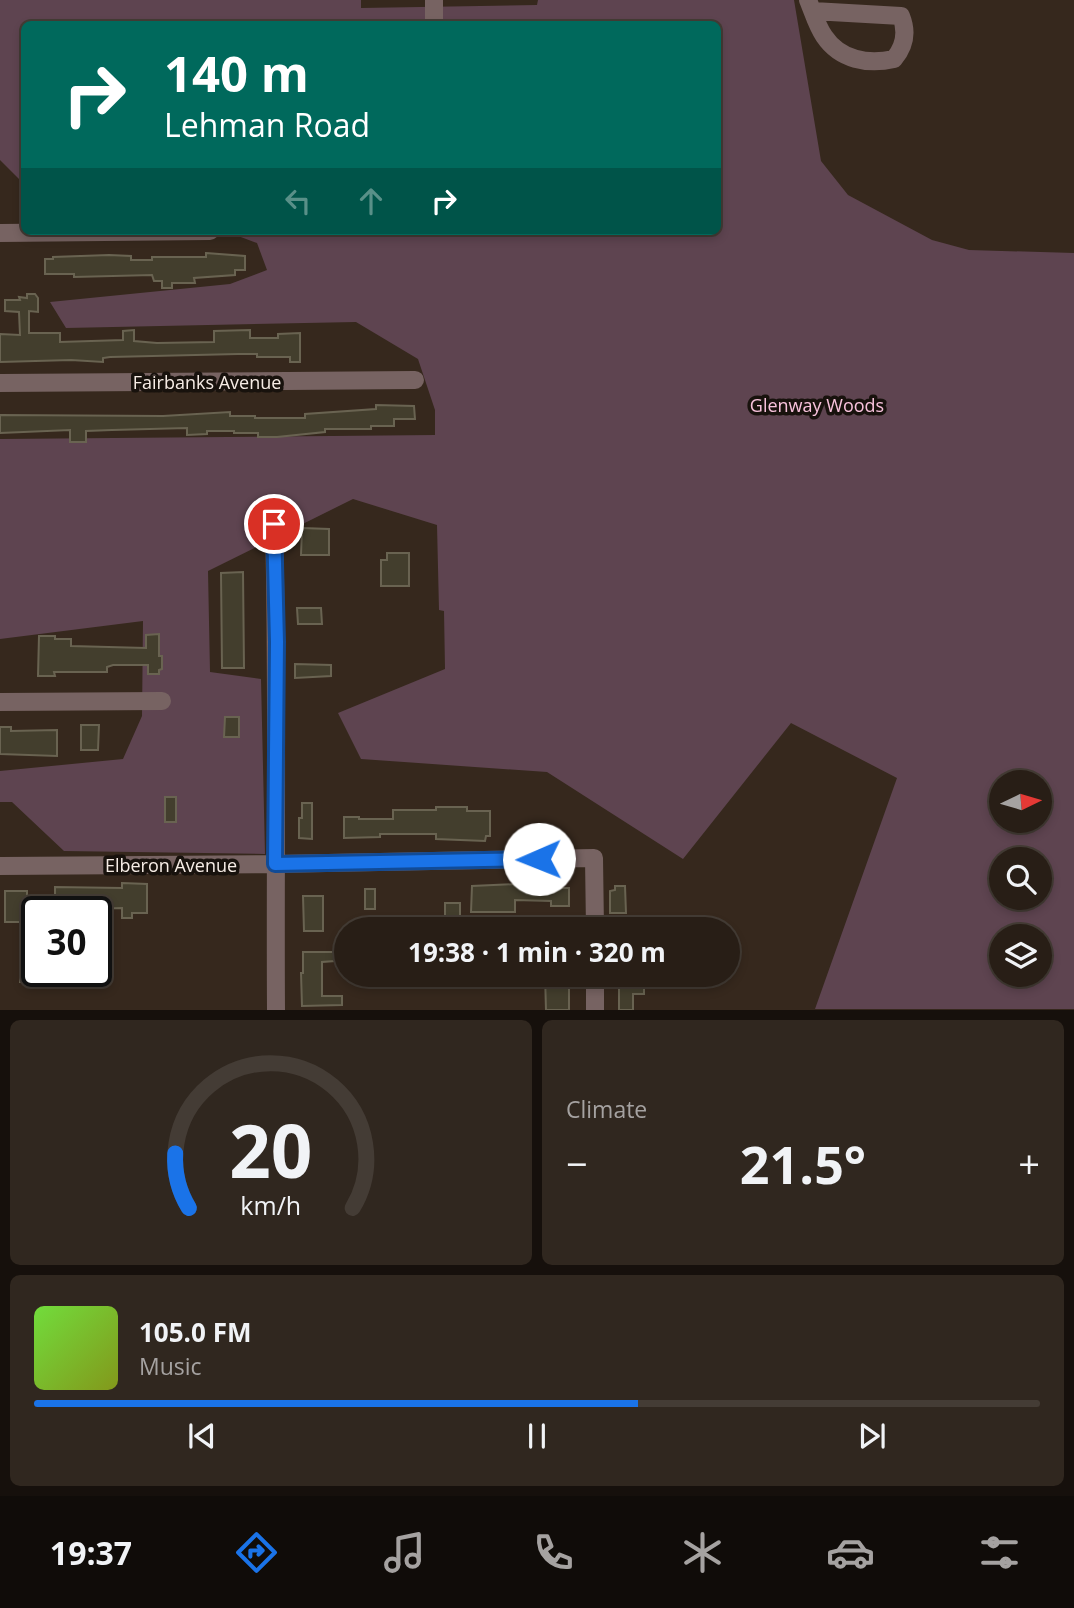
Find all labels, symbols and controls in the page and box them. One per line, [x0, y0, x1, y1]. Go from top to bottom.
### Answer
text: 140 m [164, 40, 309, 106]
icon: right [49, 49, 140, 140]
text: Lehman Road [164, 103, 370, 146]
icon: left [279, 182, 317, 220]
icon: ahead [352, 182, 390, 220]
icon: right [425, 182, 463, 220]
street label: Fairbanks Avenue [133, 370, 281, 394]
park label: Glenway Woods [750, 393, 884, 417]
pin [244, 494, 304, 554]
icon: arrive [255, 505, 293, 543]
north arrow [989, 770, 1052, 833]
map controls [989, 770, 1052, 987]
position arrow [502, 822, 576, 896]
button: search [989, 847, 1052, 910]
street label: Elberon Avenue [105, 853, 237, 877]
speed limit sign: 30 [21, 896, 112, 987]
button: layers [989, 924, 1052, 987]
text: 19:38 · 1 min · 320 m [408, 934, 666, 970]
text: Climate [566, 1093, 647, 1125]
text: 20 [229, 1101, 313, 1200]
text: 21.5° [740, 1128, 866, 1199]
text: − [566, 1137, 588, 1189]
text: + [1018, 1137, 1040, 1189]
text: km/h [241, 1188, 301, 1222]
text: 105.0 FM [139, 1314, 251, 1350]
text: Music [139, 1350, 202, 1382]
icon: previous [183, 1417, 221, 1455]
icon: pause [518, 1417, 556, 1455]
icon: next [853, 1417, 891, 1455]
icon: directions [232, 1528, 281, 1577]
icon: music [380, 1528, 429, 1577]
icon: phone [529, 1528, 578, 1577]
icon: climate [678, 1528, 727, 1577]
icon: car [826, 1528, 875, 1577]
icon: filters [975, 1528, 1024, 1577]
text: 19:37 [50, 1531, 132, 1574]

